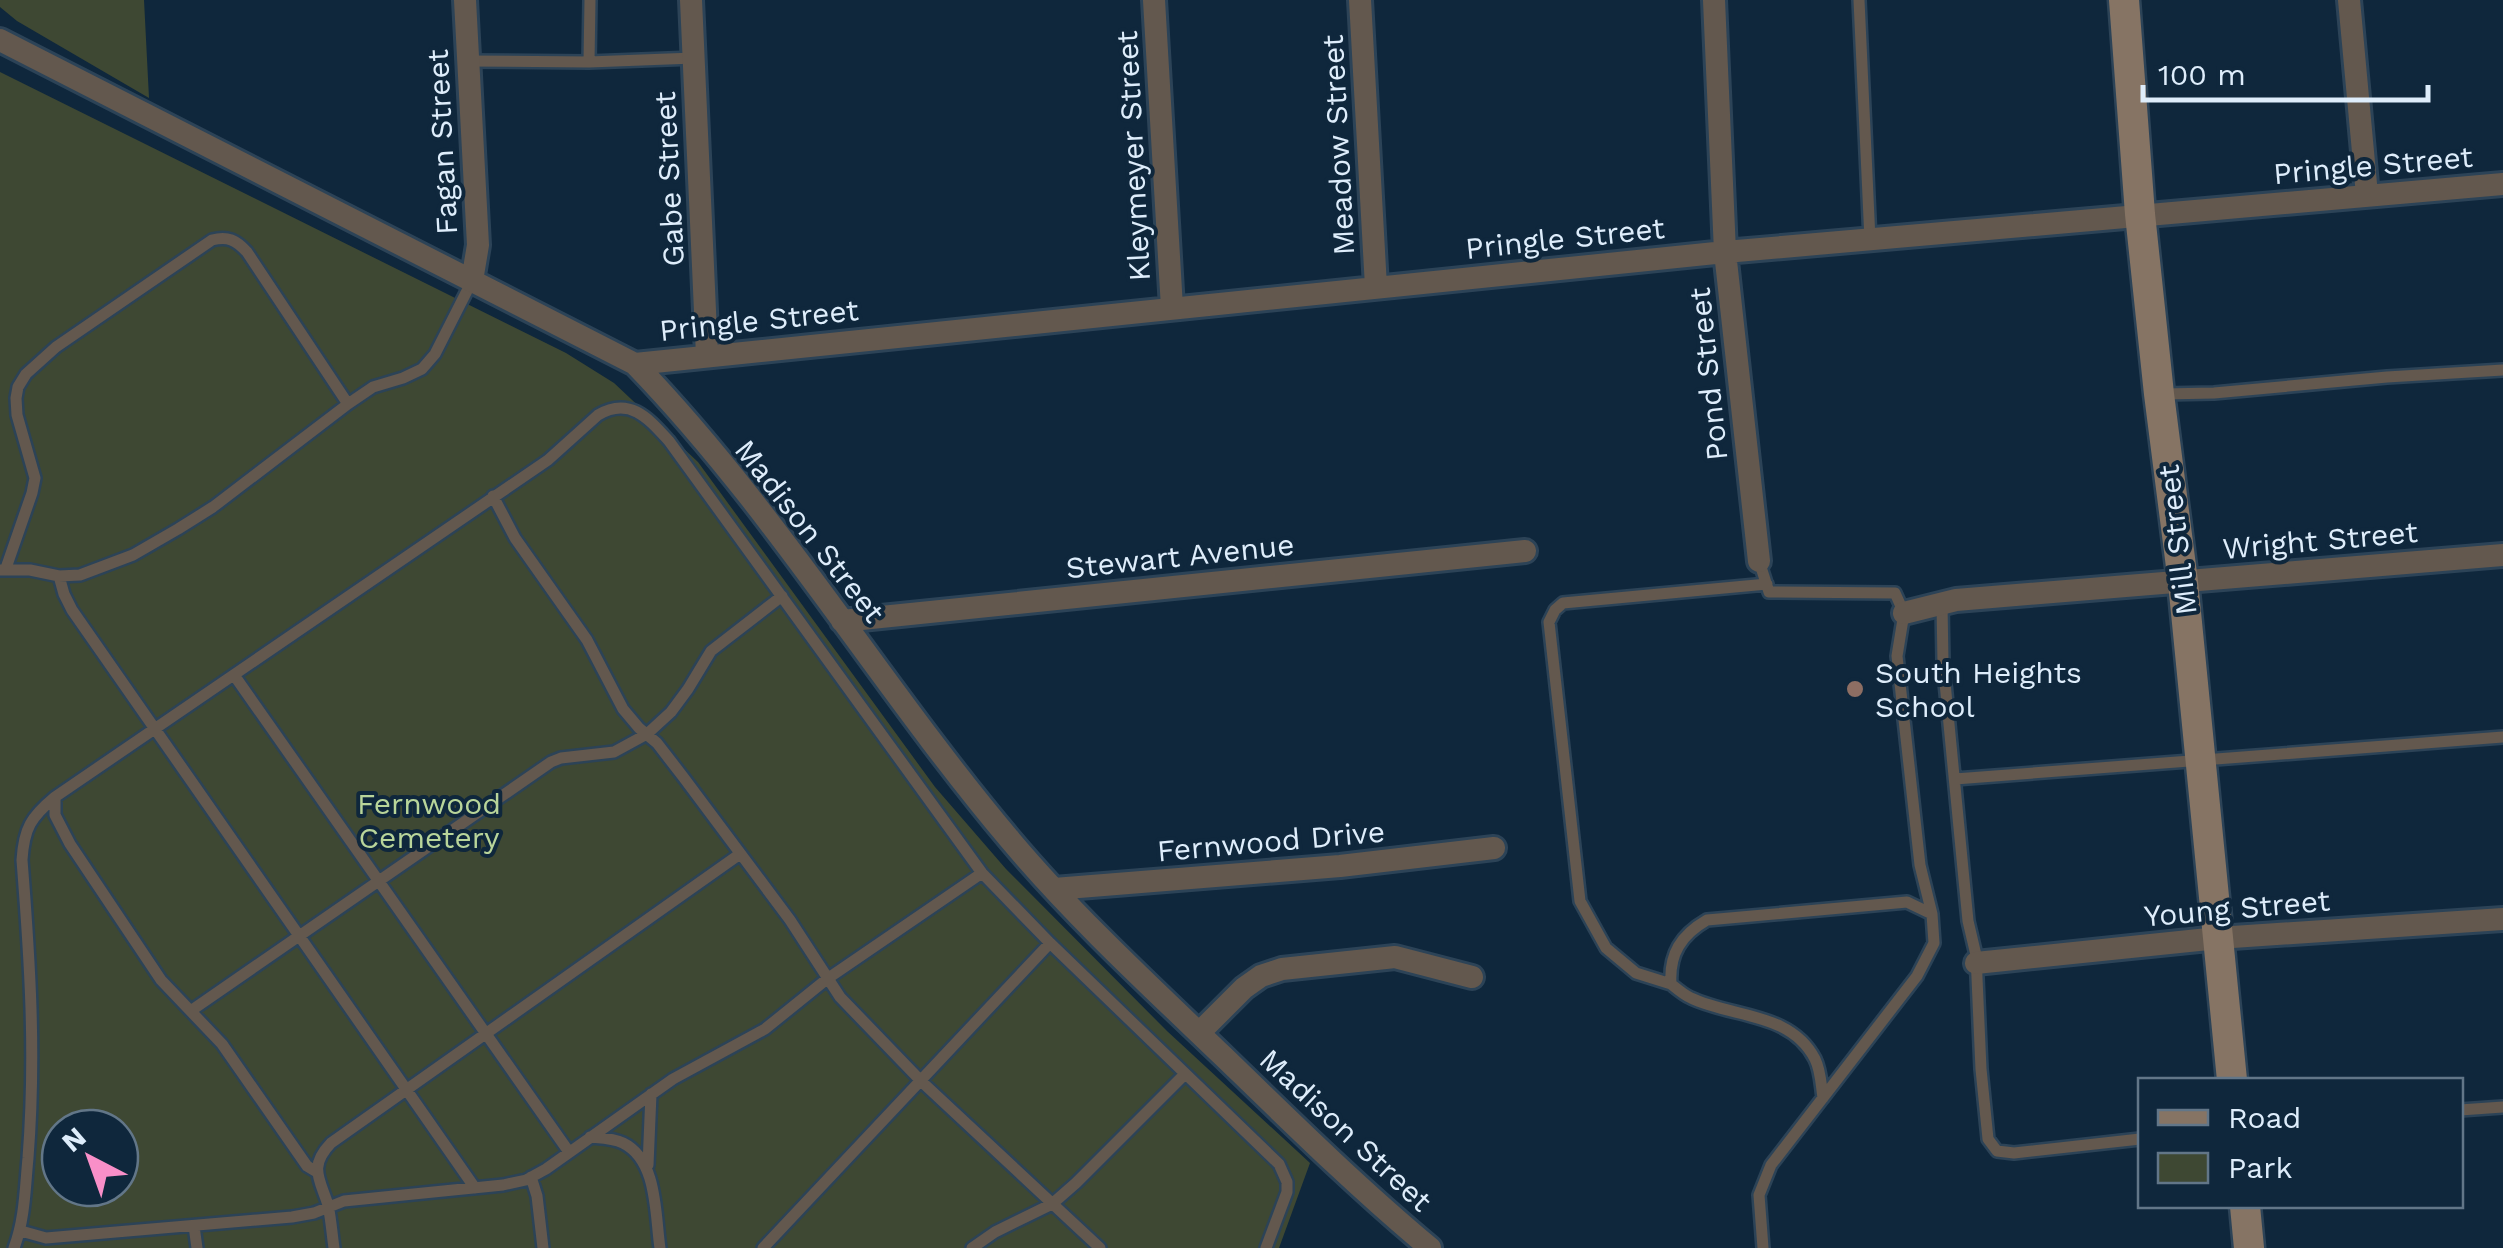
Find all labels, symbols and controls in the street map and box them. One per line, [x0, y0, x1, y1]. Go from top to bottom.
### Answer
street label: Kleymeyer Street [1109, 29, 1157, 282]
street label: Meadow Street [1315, 33, 1361, 256]
scale bar [2143, 40, 2428, 102]
street label: Fagan Street [420, 48, 464, 236]
text: 100 m [2158, 57, 2246, 92]
street label: Gabe Street [647, 90, 691, 267]
street label: Pringle Street [2272, 139, 2475, 191]
street label: Pringle Street [1464, 210, 1667, 266]
street label: Pond Street [1681, 285, 1734, 462]
street label: Pringle Street [658, 292, 861, 348]
street label: Madison Street [728, 433, 892, 630]
street label: Mill Street [2150, 462, 2204, 617]
street label: Wright Street [2221, 514, 2419, 566]
street label: Stewart Avenue [1064, 527, 1296, 585]
place label: South Heights School [1875, 655, 2082, 724]
marker: South Heights School [1844, 678, 1866, 700]
park label: Fernwood Cemetery [357, 786, 501, 855]
street label: Fernwood Drive [1156, 814, 1386, 868]
street label: Young Street [2143, 882, 2332, 934]
street label: Madison Street [1253, 1041, 1439, 1219]
legend [2138, 1078, 2463, 1208]
text: Road [2228, 1100, 2301, 1135]
north arrow [40, 1108, 140, 1208]
text: N [55, 1120, 93, 1159]
text: Park [2228, 1150, 2293, 1185]

